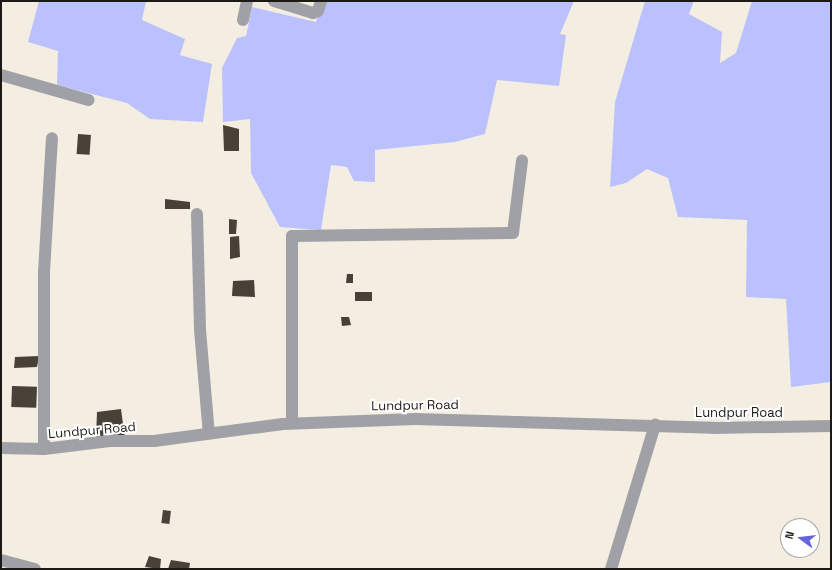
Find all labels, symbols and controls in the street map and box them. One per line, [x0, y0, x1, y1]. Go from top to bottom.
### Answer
street label: Lundpur Road [371, 397, 459, 415]
street label: Lundpur Road [695, 405, 783, 421]
street label: Lundpur Road [48, 419, 136, 443]
north arrow [780, 518, 820, 558]
text: N [782, 530, 797, 541]

